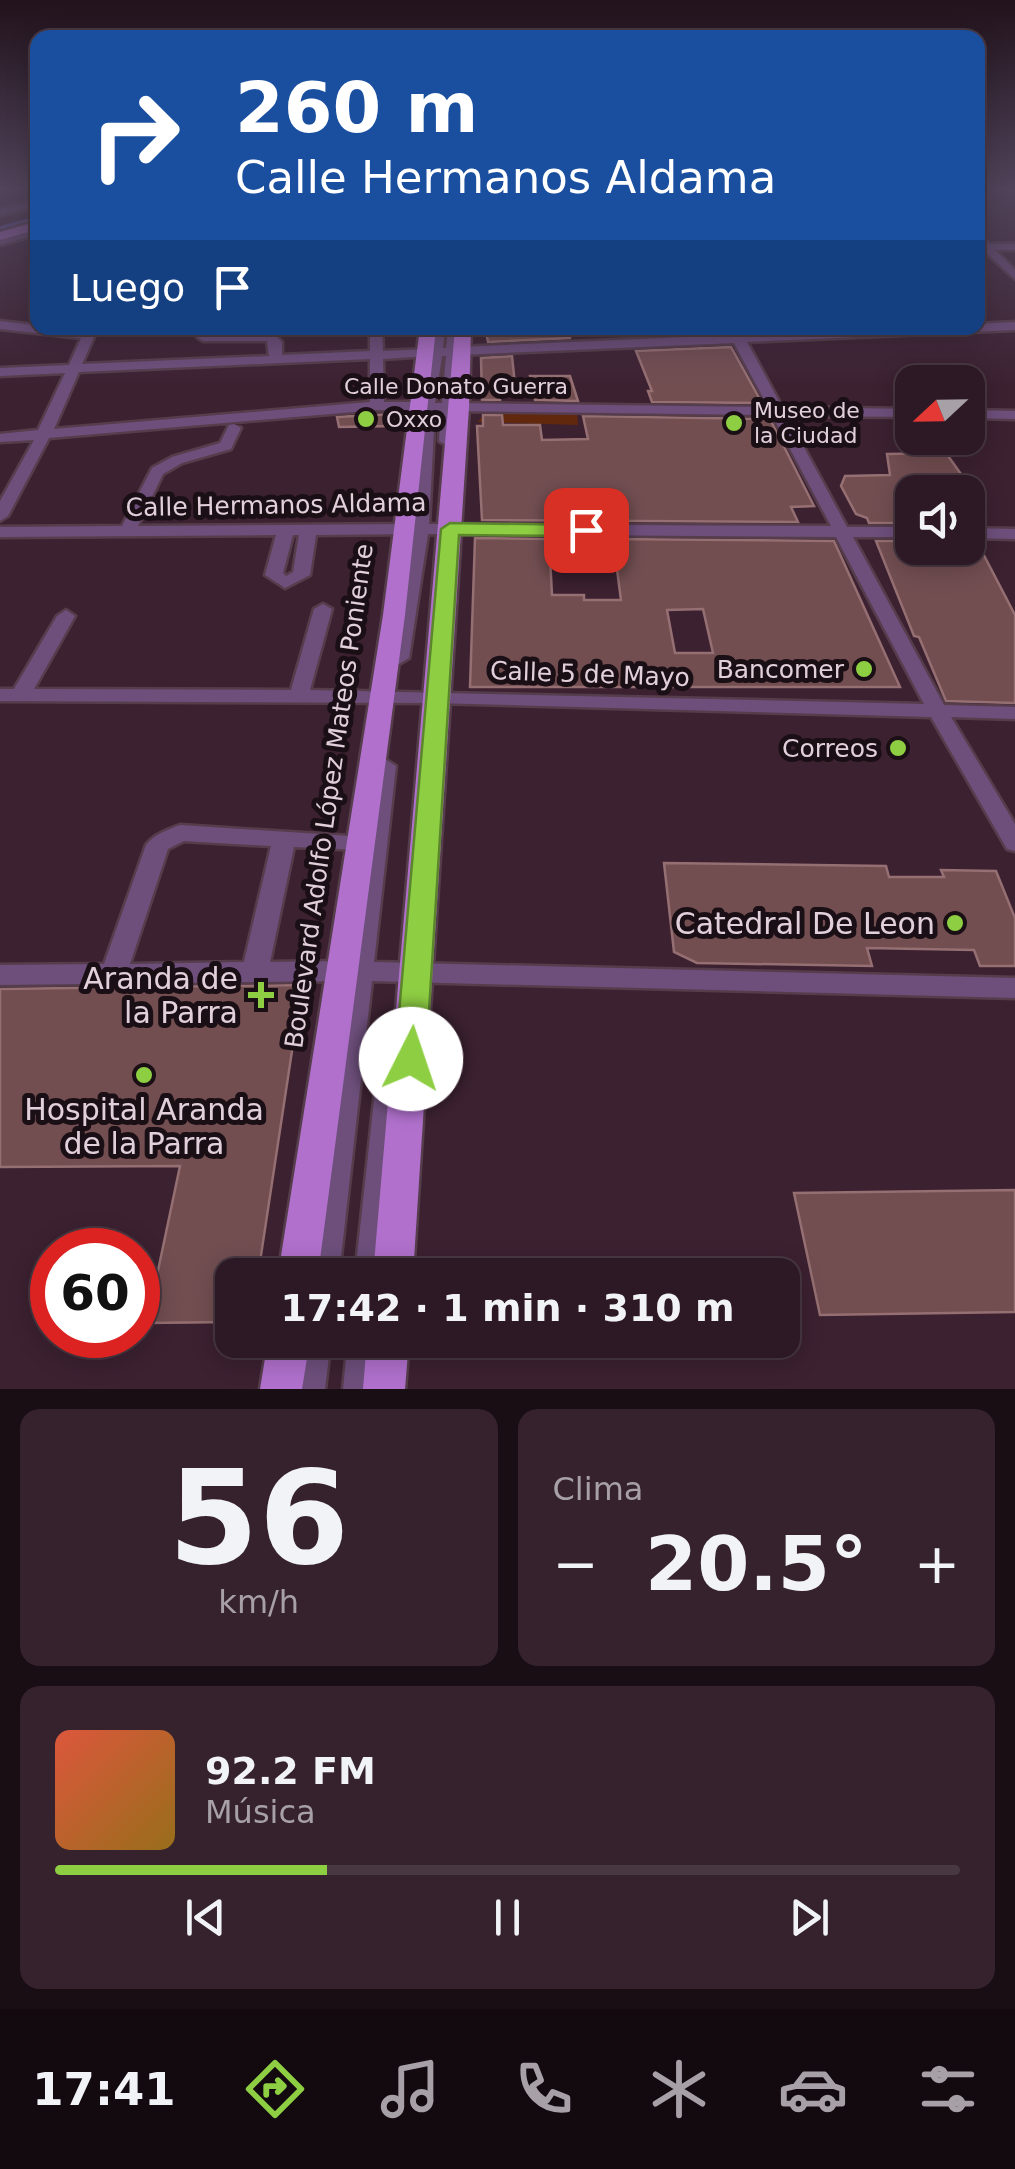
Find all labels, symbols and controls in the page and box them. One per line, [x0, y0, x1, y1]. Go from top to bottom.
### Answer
text: 260 m [235, 67, 478, 149]
icon: right [70, 70, 200, 200]
text: Calle Hermanos Aldama [235, 151, 776, 204]
icon: arrive [205, 260, 260, 315]
text: Luego [70, 266, 185, 310]
north arrow [895, 365, 985, 455]
map controls [895, 365, 985, 565]
street label: Calle Donato Guerra [344, 374, 568, 399]
place label: Museo de la Ciudad [754, 398, 860, 448]
place label: Oxxo [386, 407, 442, 432]
marker: Oxxo [355, 408, 377, 430]
marker: Museo de la Ciudad [723, 412, 745, 434]
button: sound [895, 475, 985, 565]
street label: Calle Hermanos Aldama [125, 488, 427, 522]
pin [544, 488, 629, 573]
icon: arrive [559, 503, 614, 558]
street label: Boulevard Adolfo López Mateos Poniente [279, 542, 379, 1050]
place label: Bancomer [717, 655, 845, 684]
street label: Calle 5 de Mayo [490, 656, 690, 692]
marker: Bancomer [853, 658, 875, 680]
place label: Correos [782, 734, 878, 763]
marker: Correos [887, 737, 909, 759]
place label: Catedral De Leon [675, 906, 935, 941]
marker: Catedral De Leon [944, 912, 966, 934]
place label: Aranda de la Parra [83, 961, 238, 1030]
marker: Aranda de la Parra [248, 982, 274, 1008]
position arrow [359, 1007, 463, 1111]
marker: Hospital Aranda de la Parra [133, 1064, 155, 1086]
place label: Hospital Aranda de la Parra [24, 1092, 264, 1161]
speed limit sign: 60 [30, 1228, 160, 1358]
text: 17:42 · 1 min · 310 m [280, 1286, 735, 1330]
text: 56 [168, 1442, 349, 1594]
text: Clima [553, 1470, 643, 1508]
text: 20.5° [645, 1520, 868, 1608]
text: − [553, 1532, 599, 1596]
text: + [914, 1532, 960, 1596]
text: km/h [218, 1583, 299, 1621]
text: 92.2 FM [205, 1749, 376, 1793]
text: Música [205, 1793, 316, 1831]
icon: previous [178, 1890, 233, 1945]
icon: pause [480, 1890, 535, 1945]
icon: next [782, 1890, 837, 1945]
icon: directions [240, 2054, 310, 2124]
icon: music [375, 2054, 445, 2124]
icon: phone [509, 2054, 579, 2124]
icon: climate [644, 2054, 714, 2124]
icon: car [778, 2054, 848, 2124]
icon: filters [913, 2054, 983, 2124]
text: 17:41 [32, 2063, 176, 2116]

